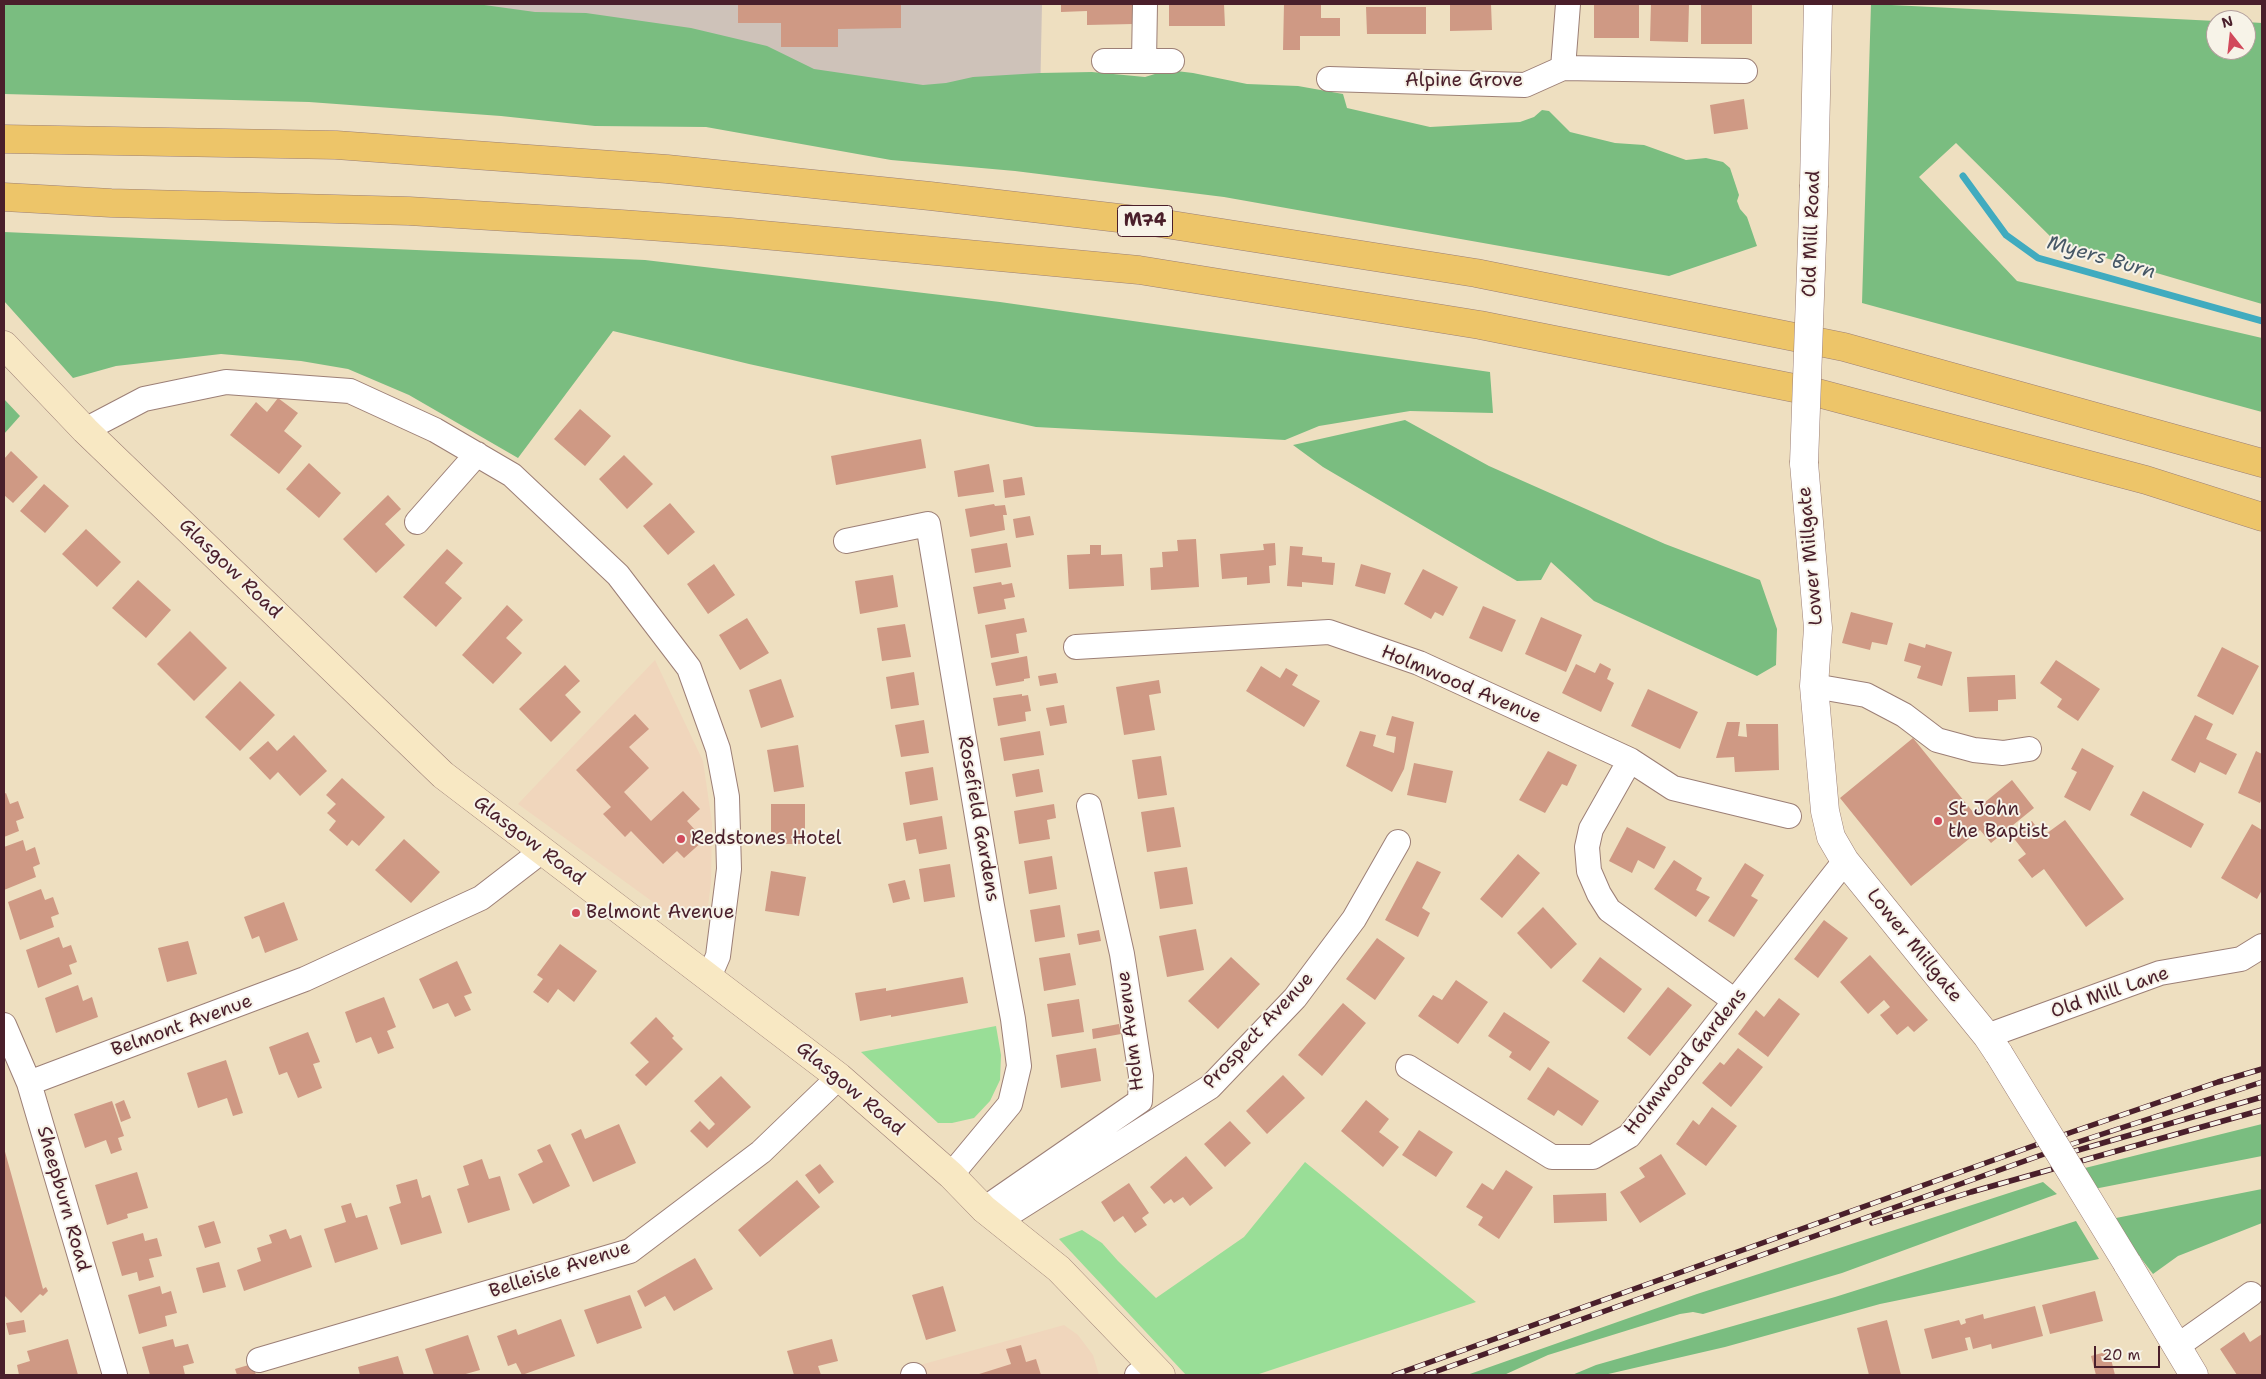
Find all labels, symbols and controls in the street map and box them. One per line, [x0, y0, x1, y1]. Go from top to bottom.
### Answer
north arrow [2206, 10, 2256, 60]
text: N [2219, 11, 2235, 32]
street label: Alpine Grove [1405, 70, 1523, 92]
street label: Old Mill Road [1798, 170, 1826, 298]
road number: M74 [1118, 206, 1172, 237]
water label: Myers Burn [2044, 231, 2158, 285]
street label: Lower Millgate [1794, 485, 1828, 627]
street label: Glasgow Road [174, 514, 286, 624]
street label: Holmwood Avenue [1377, 641, 1545, 729]
street label: Rosefield Gardens [952, 734, 1004, 904]
street label: Glasgow Road [469, 791, 589, 891]
place label: St John the Baptist [1948, 799, 2049, 843]
marker: St John the Baptist [1932, 815, 1944, 827]
place label: Redstones Hotel [691, 828, 841, 850]
marker: Redstones Hotel [675, 833, 687, 845]
street label: Lower Millgate [1861, 885, 1967, 1007]
place label: Belmont Avenue [586, 902, 734, 924]
marker: Belmont Avenue [570, 907, 582, 919]
street label: Old Mill Lane [2048, 962, 2172, 1024]
street label: Prospect Avenue [1199, 968, 1319, 1094]
street label: Holm Avenue [1112, 970, 1150, 1092]
street label: Holmwood Gardens [1620, 984, 1752, 1140]
street label: Belmont Avenue [108, 990, 256, 1062]
street label: Glasgow Road [791, 1037, 909, 1141]
street label: Sheepburn Road [31, 1124, 95, 1274]
street label: Belleisle Avenue [486, 1236, 634, 1304]
scale bar [2096, 1336, 2162, 1368]
text: 20 m [2102, 1345, 2141, 1365]

